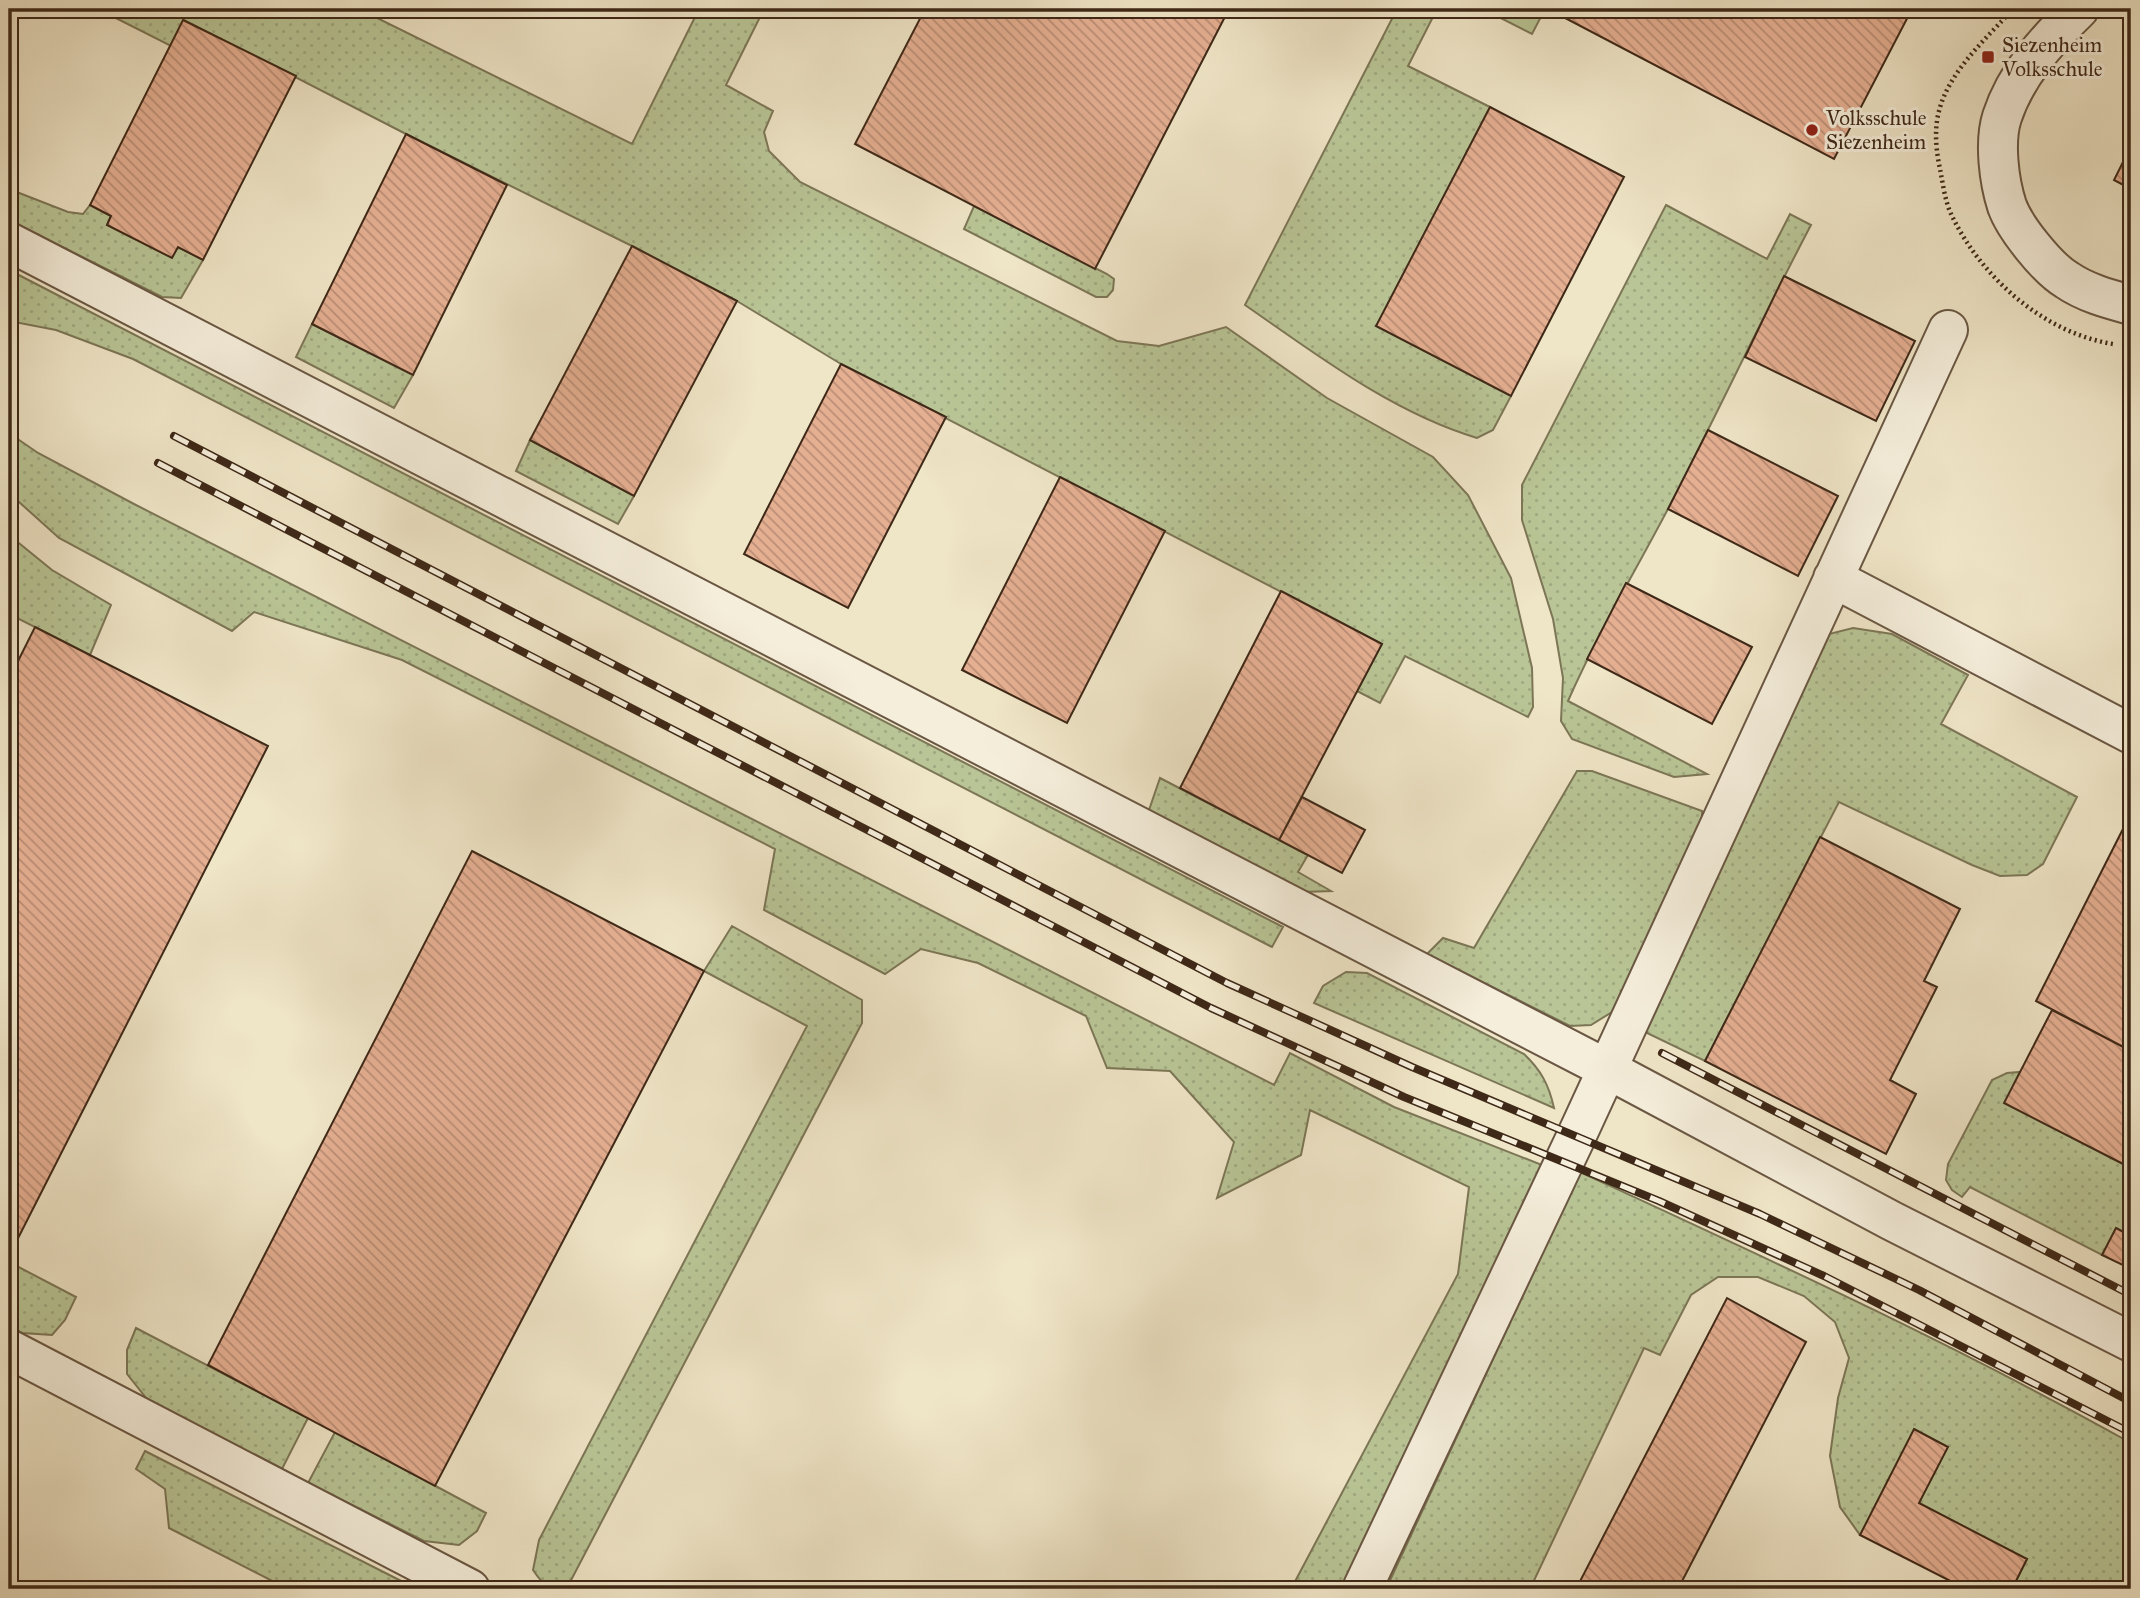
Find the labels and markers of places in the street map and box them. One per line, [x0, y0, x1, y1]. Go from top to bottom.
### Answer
place label: Siezenheim Volksschule [2001, 32, 2103, 82]
marker: Siezenheim Volksschule [1980, 49, 1996, 65]
place label: Volksschule Siezenheim [1825, 105, 1927, 155]
marker: Volksschule Siezenheim [1804, 122, 1820, 138]

